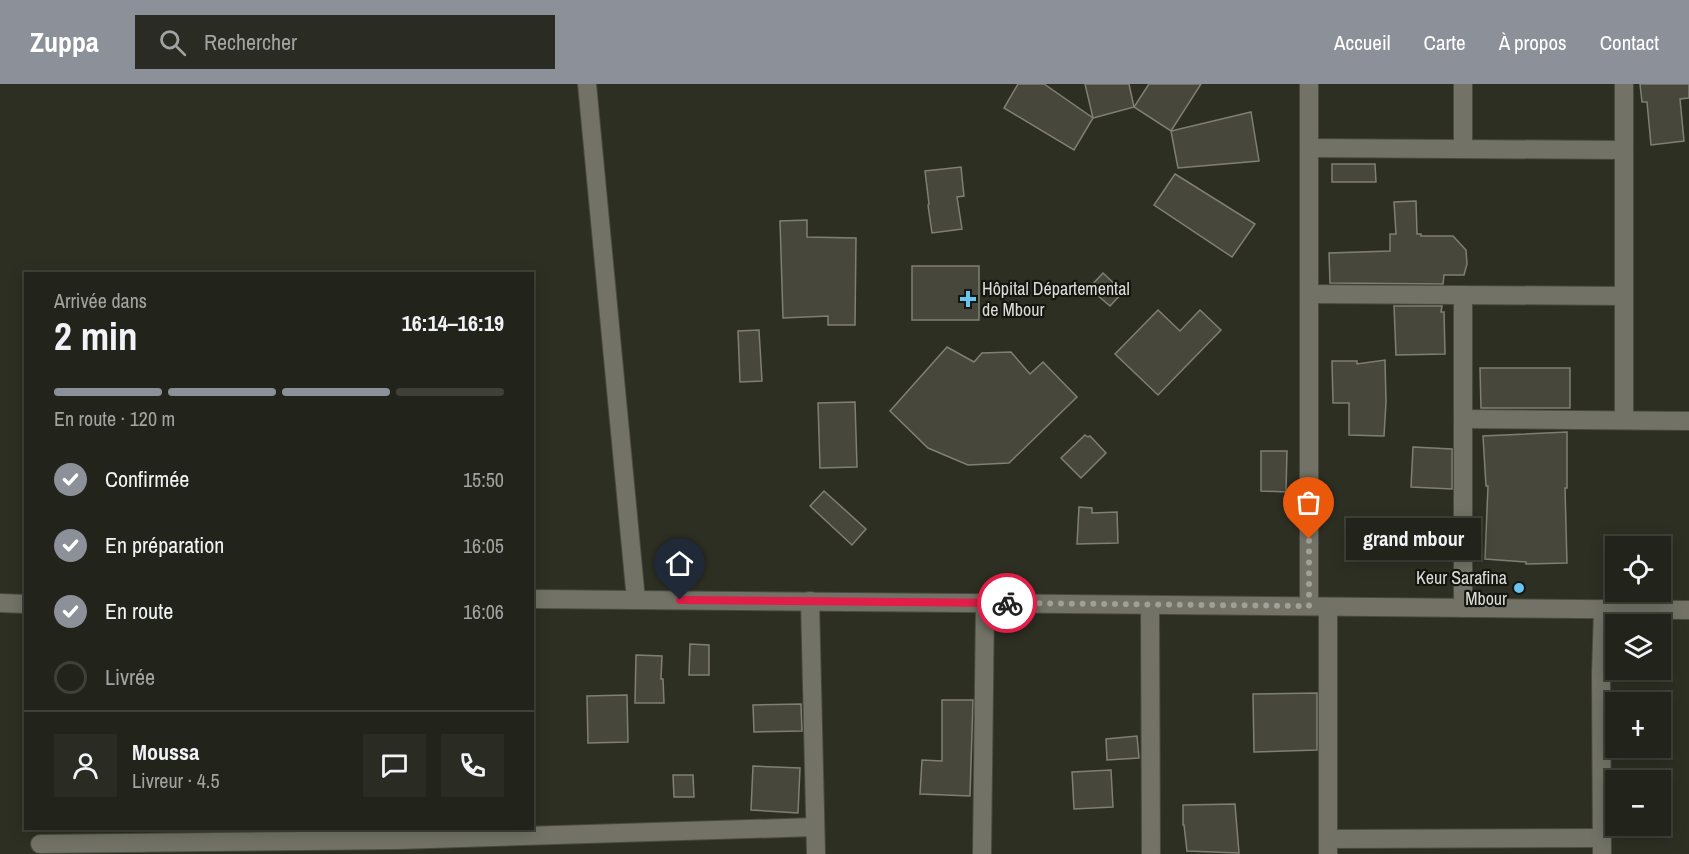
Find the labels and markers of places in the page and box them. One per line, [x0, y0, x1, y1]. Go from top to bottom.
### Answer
place label: Hôpital Départemental de Mbour [982, 276, 1130, 322]
marker: Hôpital Départemental de Mbour [959, 290, 977, 308]
pin [1283, 477, 1334, 539]
callout: grand mbour [1345, 518, 1480, 560]
pin [654, 538, 705, 600]
place label: Keur Sarafina Mbour [1416, 565, 1507, 611]
marker: Keur Sarafina Mbour [1512, 581, 1526, 595]

